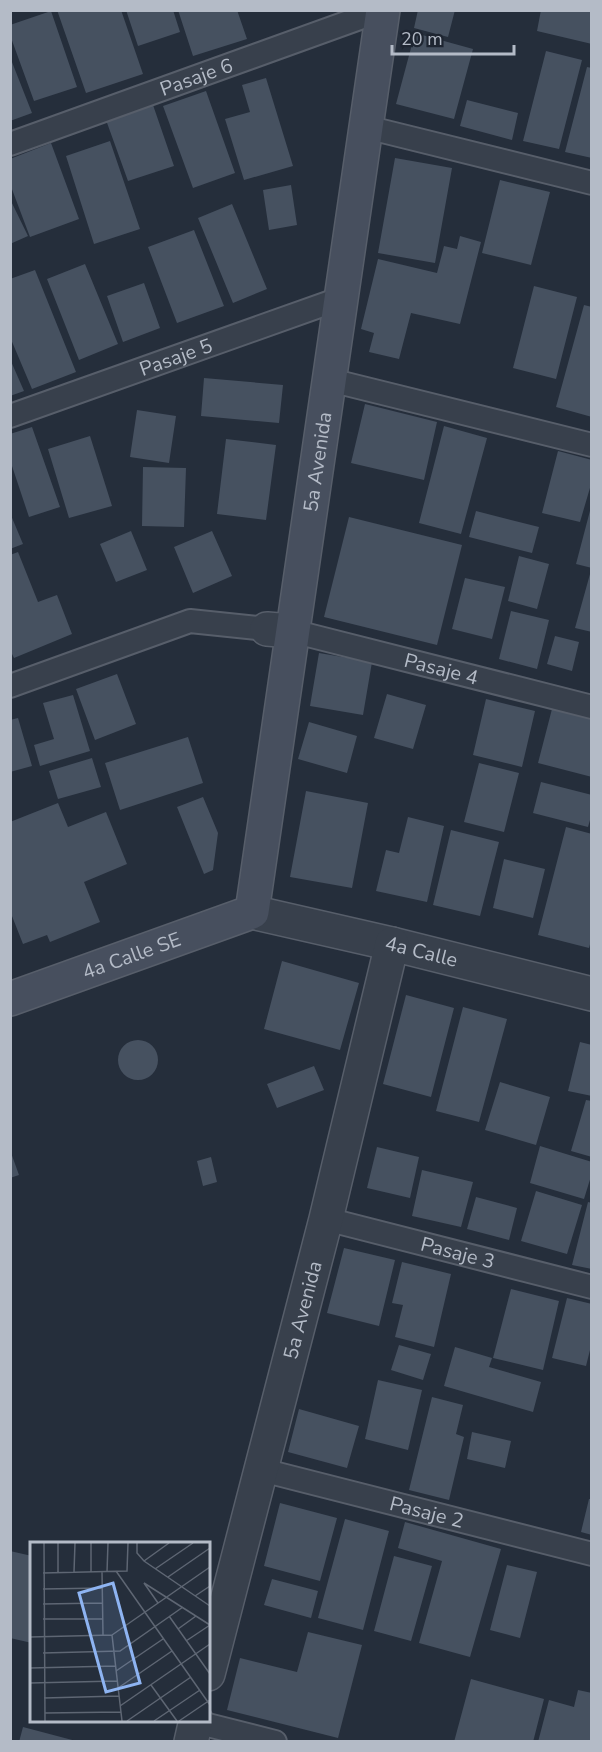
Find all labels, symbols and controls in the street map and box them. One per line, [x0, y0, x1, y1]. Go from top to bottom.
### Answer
scale bar [392, 18, 514, 56]
text: 20 m [401, 27, 443, 51]
street label: Pasaje 6 [156, 52, 237, 103]
street label: Pasaje 5 [136, 332, 216, 383]
street label: 5a Avenida [297, 410, 338, 514]
street label: Pasaje 4 [401, 647, 481, 692]
street label: 4a Calle SE [79, 926, 185, 986]
street label: 4a Calle [382, 930, 460, 974]
street label: Pasaje 3 [418, 1231, 498, 1276]
street label: 5a Avenida [277, 1258, 329, 1362]
street label: Pasaje 2 [387, 1490, 467, 1535]
inset map [30, 1542, 210, 1722]

